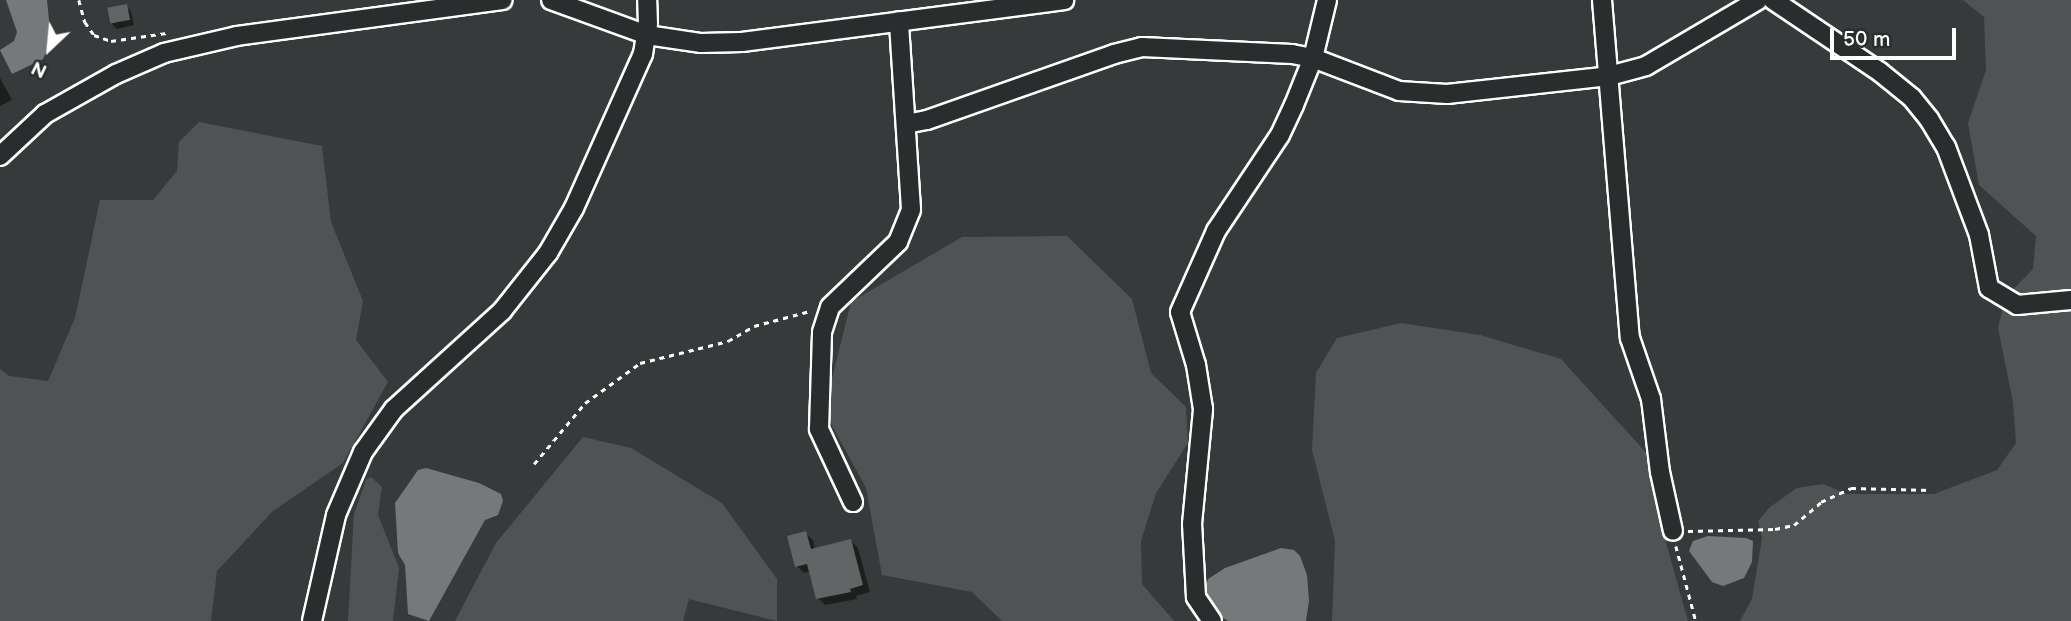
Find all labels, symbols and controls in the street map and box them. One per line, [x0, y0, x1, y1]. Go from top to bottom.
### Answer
north arrow [14, 14, 84, 84]
scale bar [1833, 14, 1959, 58]
text: 50 m [1843, 27, 1890, 52]
text: N [28, 55, 51, 82]

